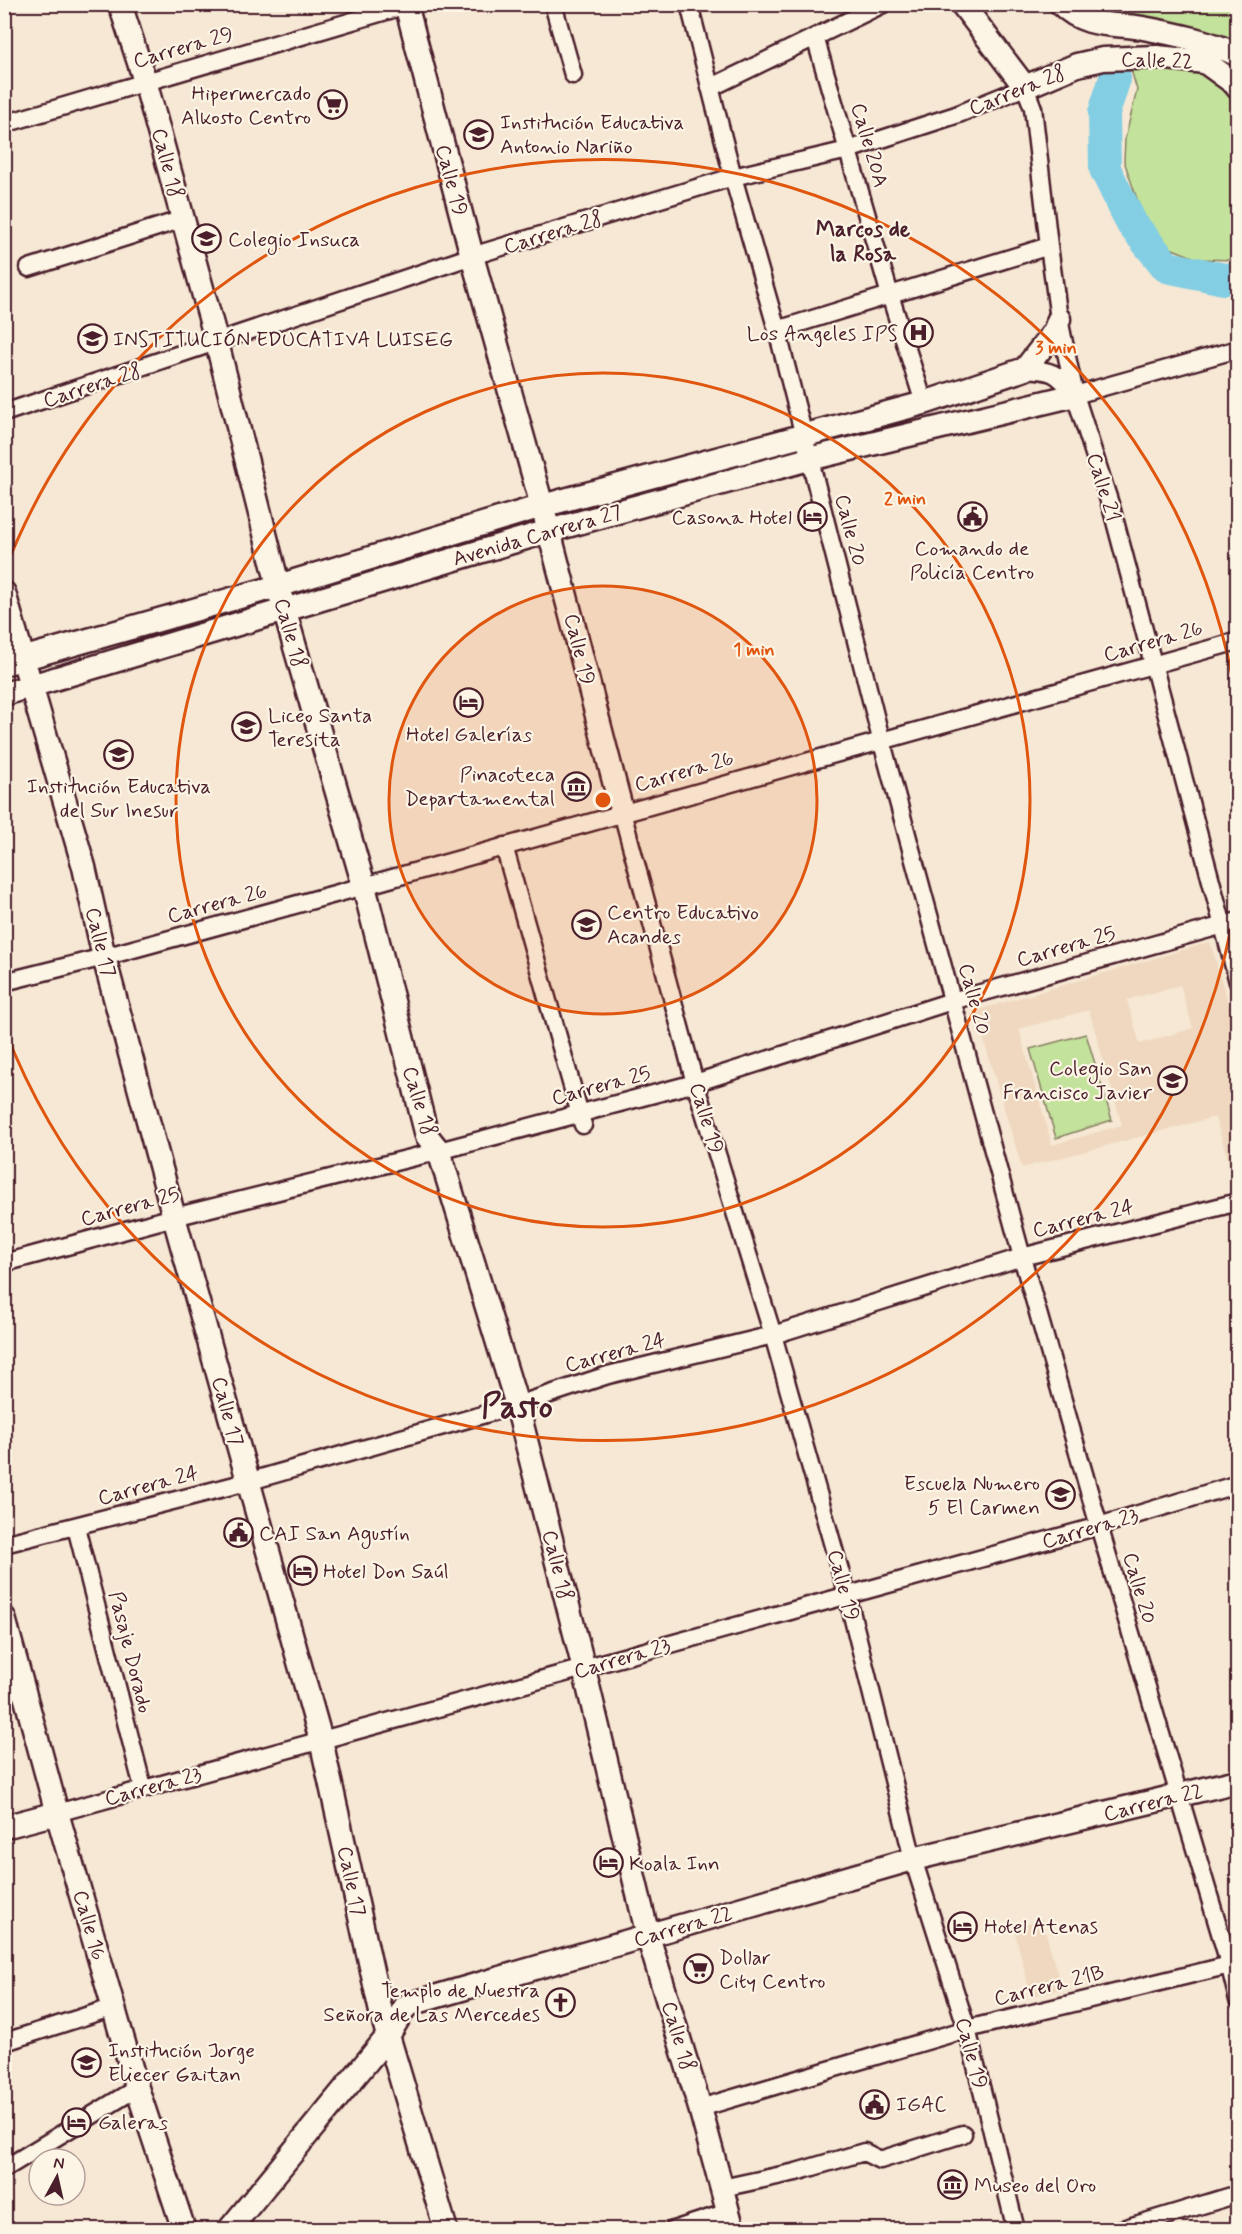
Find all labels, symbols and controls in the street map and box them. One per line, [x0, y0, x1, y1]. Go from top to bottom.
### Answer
street label: Carrera 29 [130, 20, 237, 76]
street label: Calle 22 [1120, 46, 1194, 76]
street label: Carrera 28 [965, 59, 1070, 123]
place label: Hipermercado Alkosto Centro [181, 80, 311, 132]
supermarket icon: Hipermercado Alkosto Centro [316, 89, 348, 121]
street label: Calle 20A [844, 100, 894, 191]
place label: Institución Educativa Antonio Nariño [500, 109, 684, 161]
school or university icon: Institución Educativa Antonio Nariño [463, 118, 495, 150]
street label: Calle 18 [144, 125, 190, 202]
street label: Calle 19 [428, 142, 474, 219]
street label: Carrera 28 [500, 205, 606, 261]
district label: Marcos de la Rosa [816, 216, 911, 269]
school or university icon: Colegio Insuca [191, 223, 223, 255]
place label: Colegio Insuca [228, 226, 360, 255]
hospital icon: Los Angeles IPS [903, 317, 935, 349]
place label: Los Angeles IPS [747, 320, 898, 348]
school or university icon: INSTITUCIÓN EDUCATIVA LUISEG [76, 323, 108, 355]
place label: INSTITUCIÓN EDUCATIVA LUISEG [113, 326, 453, 354]
text: 3 min [1035, 336, 1077, 360]
street label: Carrera 28 [39, 357, 145, 415]
street label: Calle 21 [1079, 450, 1127, 525]
text: 2 min [884, 487, 926, 511]
street label: Calle 20 [828, 491, 872, 569]
street label: Avenida Carrera 27 [450, 498, 625, 573]
hotel icon: Casona Hotel [797, 501, 829, 533]
public building icon: Comando de Policía Centro [956, 501, 988, 533]
place label: Casona Hotel [671, 504, 792, 532]
place label: Comando de Policía Centro [910, 535, 1034, 587]
street label: Calle 18 [267, 595, 313, 672]
street label: Calle 19 [557, 611, 601, 688]
street label: Carrera 26 [1100, 614, 1206, 669]
text: 1 min [733, 638, 775, 662]
hotel icon: Hotel Galerías [453, 687, 485, 719]
place label: Liceo Santa Teresita [268, 702, 372, 754]
school or university icon: Liceo Santa Teresita [231, 711, 263, 743]
place label: Hotel Galerías [406, 721, 532, 749]
school or university icon: Institución Educativa del Sur Inesur [103, 739, 135, 771]
street label: Carrera 26 [631, 744, 737, 799]
place label: Pinacoteca Departamental [405, 761, 555, 813]
museum icon: Pinacoteca Departamental [560, 770, 592, 802]
place label: Institución Educativa del Sur Inesur [27, 773, 211, 825]
centre of rings [593, 790, 613, 810]
street label: Carrera 26 [164, 877, 270, 931]
place label: Centro Educativo Acandes [607, 899, 759, 951]
street label: Calle 17 [78, 905, 122, 980]
school or university icon: Centro Educativo Acandes [570, 908, 602, 940]
street label: Carrera 25 [1014, 919, 1119, 974]
street label: Calle 20 [951, 960, 997, 1038]
place label: Colegio San Francisco Javier [1003, 1055, 1152, 1107]
street label: Carrera 25 [549, 1059, 654, 1113]
street label: Calle 18 [395, 1063, 443, 1140]
school or university icon: Colegio San Francisco Javier [1157, 1064, 1189, 1096]
street label: Calle 19 [682, 1079, 730, 1157]
street label: Carrera 25 [78, 1180, 183, 1234]
street label: Carrera 24 [1030, 1193, 1137, 1245]
street label: Carrera 24 [562, 1326, 669, 1380]
street label: Calle 17 [204, 1373, 250, 1449]
district label: Pasto [481, 1386, 553, 1430]
street label: Carrera 24 [95, 1459, 202, 1513]
place label: Escuela Numero 5 El Carmen [904, 1470, 1040, 1522]
school or university icon: Escuela Numero 5 El Carmen [1045, 1479, 1077, 1511]
street label: Carrera 23 [1039, 1502, 1142, 1556]
public building icon: CAI San Agustín [222, 1517, 254, 1549]
place label: CAI San Agustín [259, 1520, 410, 1549]
street label: Calle 18 [535, 1527, 579, 1603]
street label: Calle 19 [820, 1547, 866, 1624]
street label: Calle 20 [1116, 1549, 1163, 1627]
hotel icon: Hotel Don Saúl [286, 1555, 318, 1587]
place label: Hotel Don Saúl [323, 1558, 449, 1586]
street label: Pasaje Dorado [101, 1588, 159, 1716]
street label: Carrera 23 [571, 1632, 674, 1686]
street label: Carrera 23 [102, 1761, 205, 1813]
street label: Carrera 22 [1101, 1777, 1206, 1829]
street label: Calle 17 [330, 1844, 372, 1919]
hotel icon: Koala Inn [592, 1847, 624, 1879]
place label: Koala Inn [629, 1850, 720, 1878]
street label: Calle 16 [66, 1887, 112, 1964]
street label: Carrera 22 [631, 1900, 736, 1954]
hotel icon: Hotel Atenas [947, 1910, 979, 1942]
place label: Hotel Atenas [984, 1913, 1098, 1941]
place label: Dollar City Centro [719, 1944, 825, 1996]
supermarket icon: Dollar City Centro [682, 1953, 714, 1985]
street label: Carrera 21B [991, 1959, 1107, 2013]
place label: Templo de Nuestra Señora de Las Mercedes [323, 1977, 540, 2029]
church icon: Templo de Nuestra Señora de Las Mercedes [545, 1986, 577, 2018]
street label: Calle 18 [654, 1998, 702, 2075]
street label: Calle 19 [948, 2015, 994, 2092]
place label: Institución Jorge Eliecer Gaitan [108, 2037, 255, 2089]
school or university icon: Institución Jorge Eliecer Gaitan [71, 2046, 103, 2078]
public building icon: IGAC [859, 2088, 891, 2120]
place label: IGAC [896, 2091, 946, 2119]
hotel icon: Galeras [61, 2106, 93, 2138]
place label: Galeras [98, 2109, 168, 2137]
north arrow [27, 2147, 87, 2207]
text: N [52, 2152, 66, 2175]
museum icon: Museo del Oro [937, 2169, 969, 2201]
place label: Museo del Oro [974, 2172, 1096, 2200]

